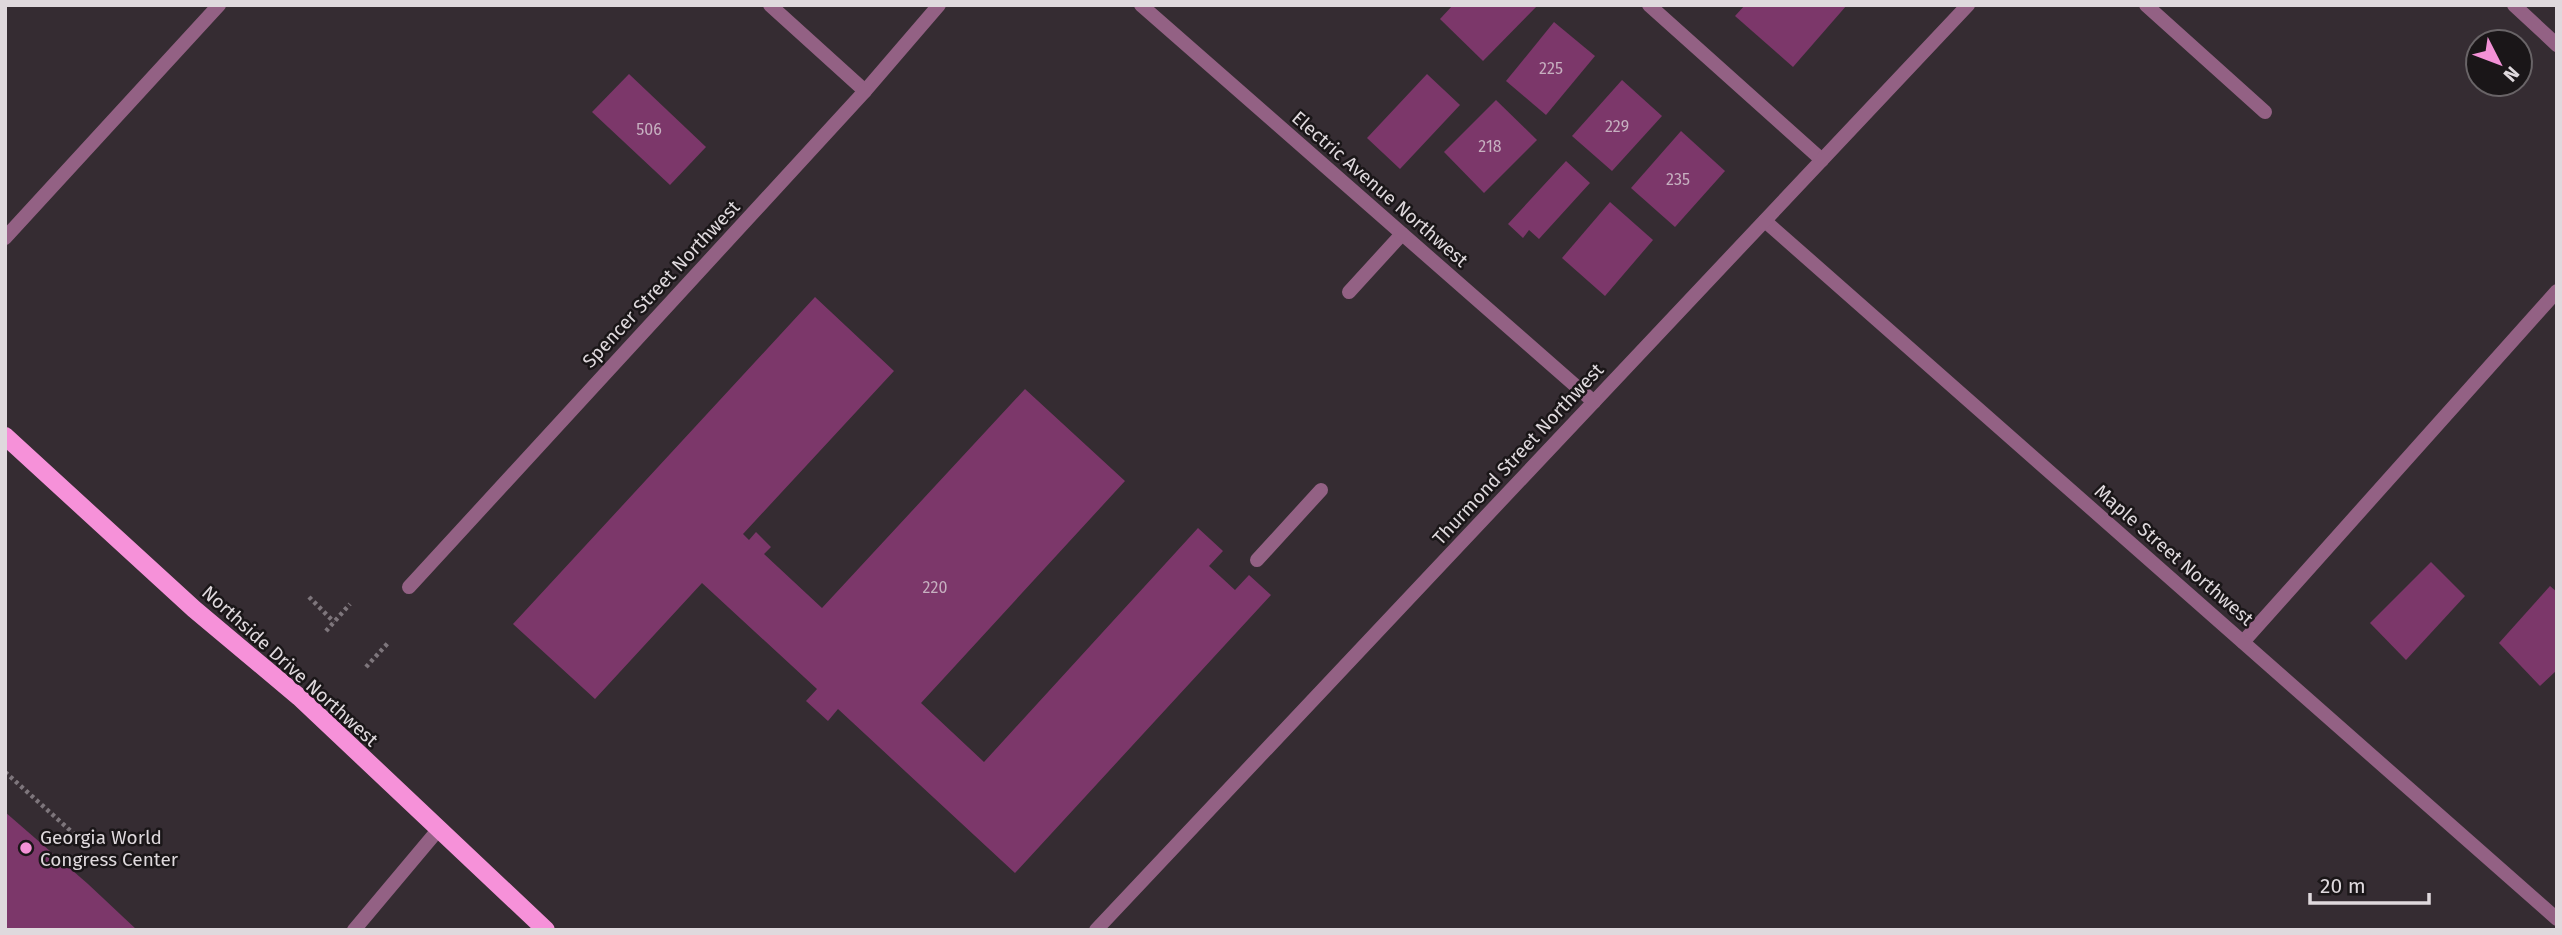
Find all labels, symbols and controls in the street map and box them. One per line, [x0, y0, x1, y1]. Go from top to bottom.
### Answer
north arrow [2464, 28, 2534, 98]
house number: 225 [1539, 59, 1563, 78]
text: N [2498, 62, 2524, 86]
street label: Electric Avenue Northwest [1287, 106, 1473, 272]
house number: 229 [1605, 117, 1629, 136]
house number: 506 [636, 120, 662, 139]
house number: 218 [1478, 137, 1502, 156]
house number: 235 [1666, 170, 1690, 189]
street label: Spencer Street Northwest [577, 196, 745, 372]
street label: Thurmond Street Northwest [1428, 358, 1608, 550]
street label: Maple Street Northwest [2090, 480, 2258, 630]
house number: 220 [923, 578, 947, 597]
street label: Northside Drive Northwest [197, 581, 383, 751]
place label: Georgia World Congress Center [40, 826, 179, 871]
marker: Georgia World Congress Center [18, 840, 34, 856]
scale bar [2310, 862, 2429, 906]
text: 20 m [2320, 873, 2366, 899]

